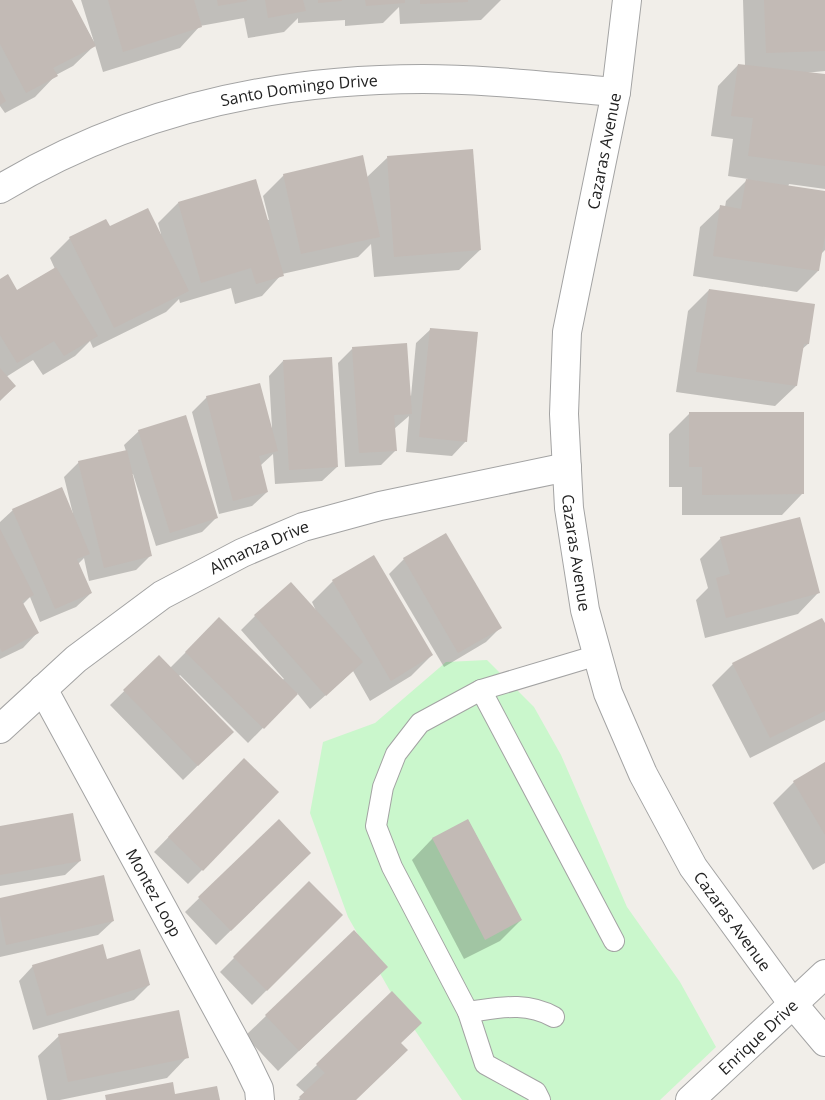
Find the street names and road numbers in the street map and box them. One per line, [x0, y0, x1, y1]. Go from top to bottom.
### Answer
street label: Santo Domingo Drive [218, 69, 378, 111]
street label: Cazaras Avenue [582, 91, 626, 211]
street label: Cazaras Avenue [557, 493, 596, 613]
street label: Almanza Drive [205, 515, 311, 579]
street label: Montez Loop [121, 845, 187, 941]
street label: Cazaras Avenue [689, 867, 776, 975]
street label: Enrique Drive [713, 994, 803, 1080]

